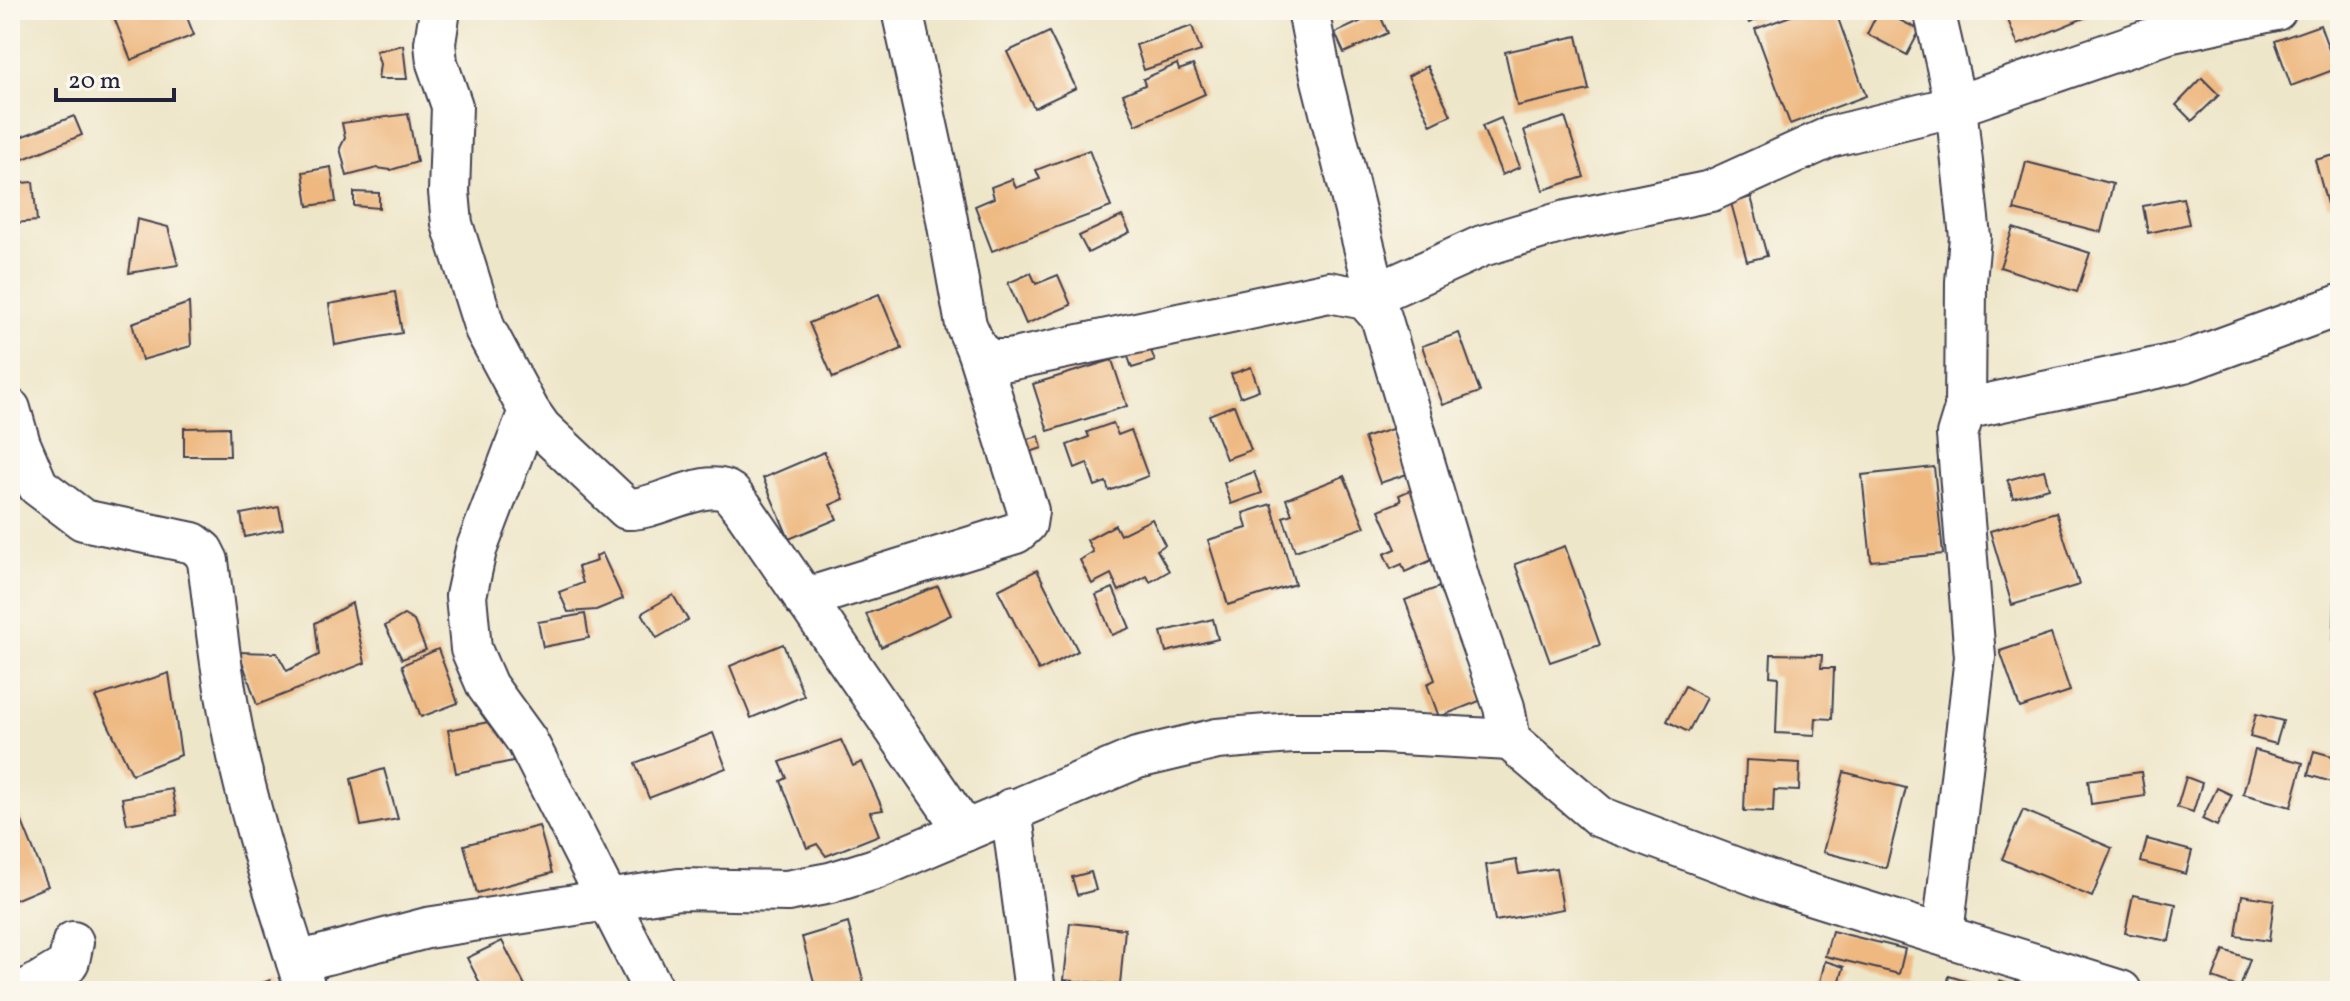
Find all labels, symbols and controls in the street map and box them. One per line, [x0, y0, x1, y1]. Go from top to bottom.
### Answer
scale bar [56, 52, 174, 102]
text: 20 m [68, 65, 121, 99]

